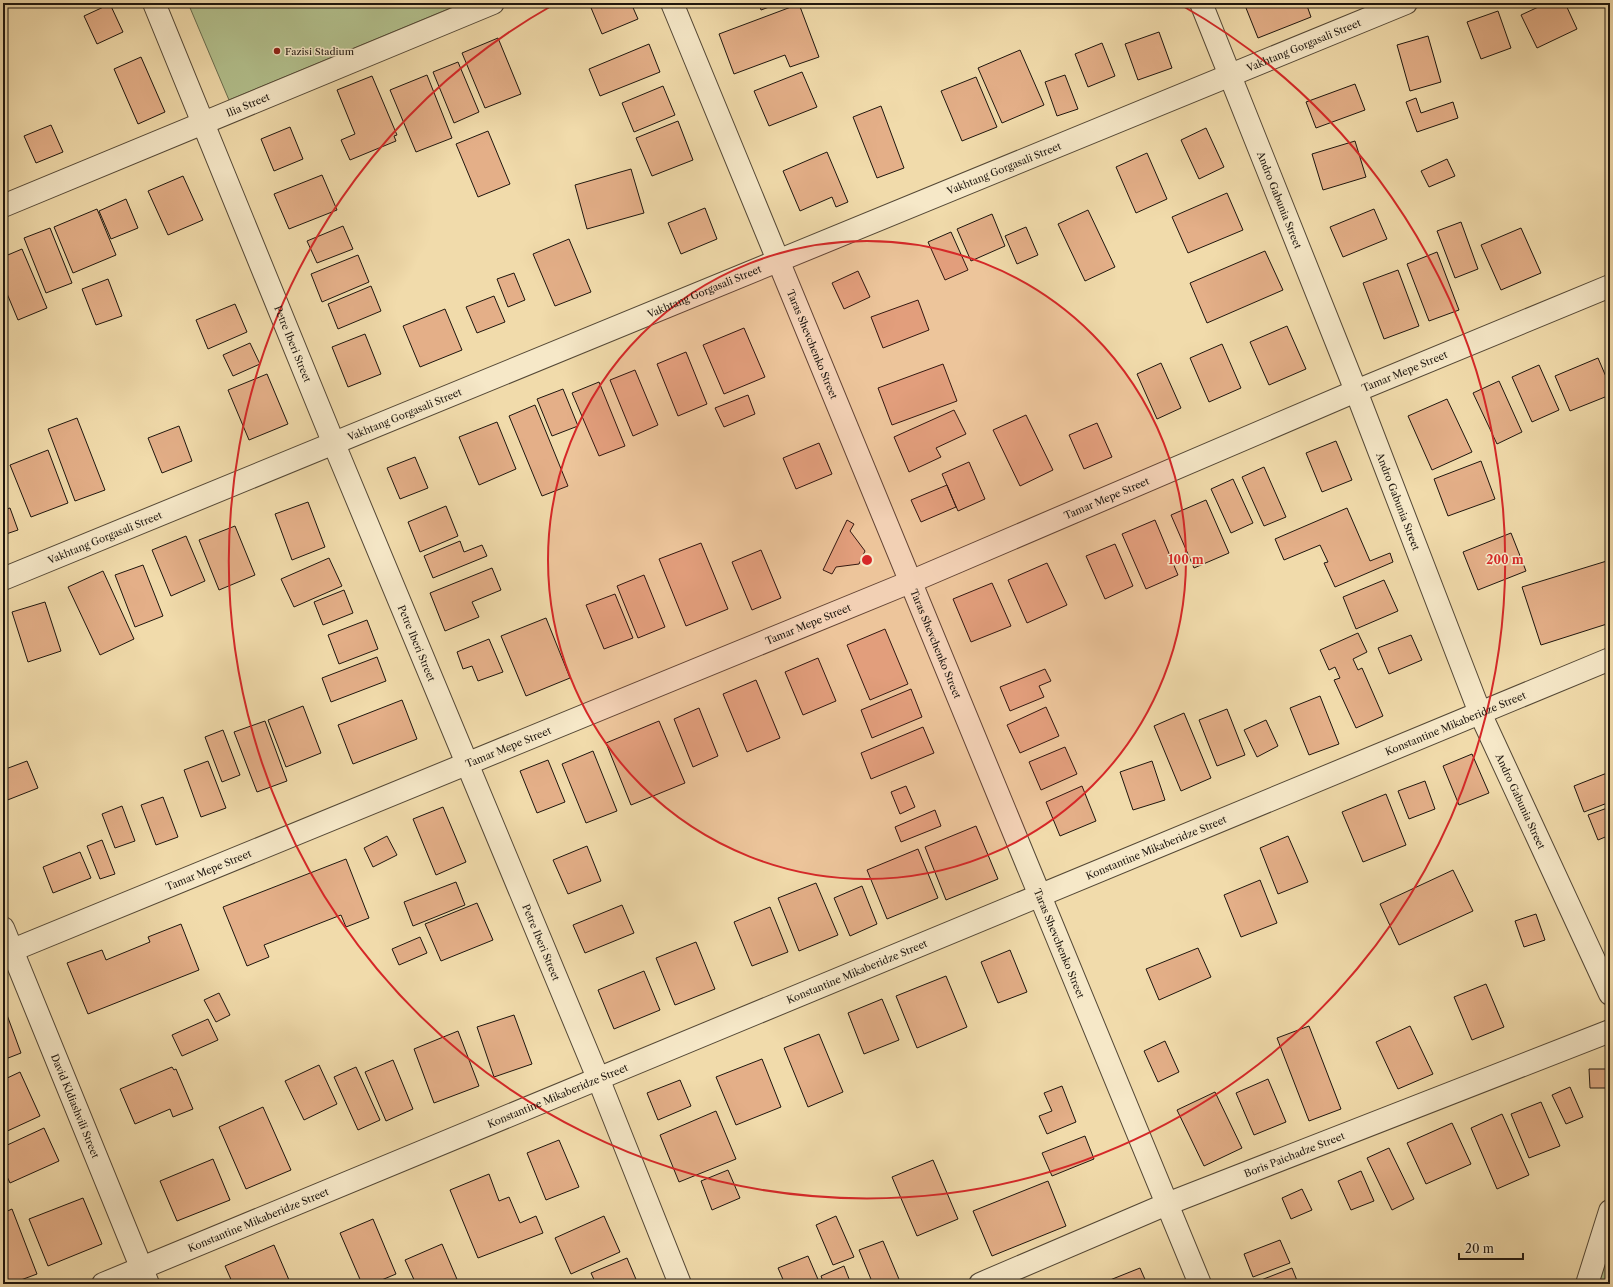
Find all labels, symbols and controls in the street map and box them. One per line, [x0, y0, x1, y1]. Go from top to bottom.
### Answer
street label: Vakhtang Gorgasali Street [1244, 16, 1363, 75]
place label: Fazisi Stadium [285, 45, 355, 58]
marker: Fazisi Stadium [272, 46, 282, 56]
street label: Ilia Street [224, 90, 272, 120]
street label: Vakhtang Gorgasali Street [944, 139, 1064, 198]
street label: Andro Gabunia Street [1254, 149, 1305, 251]
street label: Vakhtang Gorgasali Street [644, 262, 764, 321]
street label: Taras Shevchenko Street [784, 288, 841, 401]
street label: Petre Iberi Street [271, 304, 314, 385]
street label: Tamar Mepe Street [1360, 348, 1450, 395]
street label: Vakhtang Gorgasali Street [345, 385, 464, 444]
street label: Andro Gabunia Street [1373, 450, 1423, 553]
street label: Tamar Mepe Street [1062, 474, 1152, 522]
street label: Vakhtang Gorgasali Street [45, 508, 164, 567]
text: 100 m [1168, 552, 1204, 567]
text: 200 m [1486, 552, 1524, 567]
centre of rings [860, 553, 874, 567]
street label: Taras Shevchenko Street [907, 587, 964, 701]
street label: Tamar Mepe Street [763, 601, 853, 648]
street label: Petre Iberi Street [395, 603, 438, 684]
street label: Konstantine Mikaberidze Street [1383, 688, 1528, 759]
street label: Tamar Mepe Street [464, 724, 554, 771]
street label: Andro Gabunia Street [1492, 751, 1548, 852]
street label: Konstantine Mikaberidze Street [1084, 813, 1229, 883]
street label: Tamar Mepe Street [164, 847, 254, 894]
street label: Taras Shevchenko Street [1031, 887, 1088, 1001]
street label: Petre Iberi Street [519, 902, 563, 983]
street label: Konstantine Mikaberidze Street [785, 937, 930, 1007]
street label: David Kldiashvili Street [48, 1052, 102, 1161]
street label: Konstantine Mikaberidze Street [485, 1061, 630, 1131]
street label: Boris Paichadze Street [1242, 1129, 1347, 1180]
street label: Konstantine Mikaberidze Street [186, 1185, 331, 1255]
scale bar [1459, 1235, 1523, 1261]
text: 20 m [1465, 1241, 1494, 1256]

